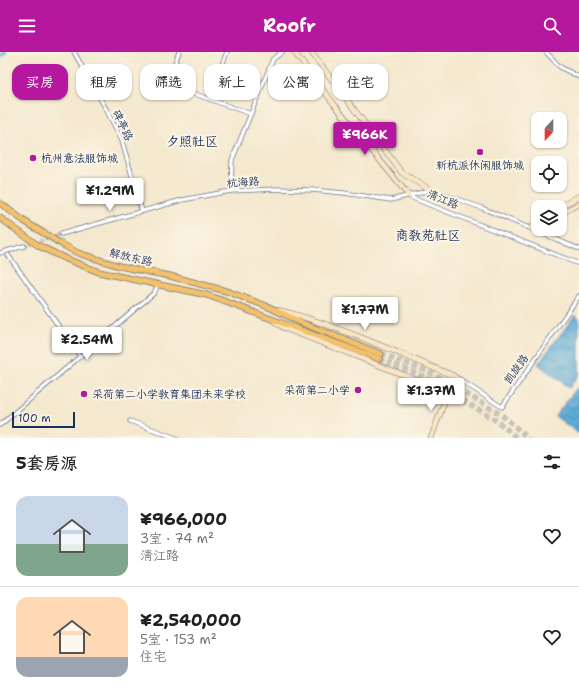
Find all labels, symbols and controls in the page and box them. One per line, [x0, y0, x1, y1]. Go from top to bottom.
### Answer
text: Roofr [263, 14, 316, 38]
icon: menu [16, 15, 38, 37]
icon: search [541, 15, 563, 37]
chip: 买房 [12, 64, 68, 100]
chip: 租房 [76, 64, 132, 100]
chip: 筛选 [140, 64, 196, 100]
chip: 新上 [204, 64, 260, 100]
chip: 公寓 [268, 64, 324, 100]
chip: 住宅 [332, 64, 388, 100]
street label: 碑亭路 [109, 107, 136, 143]
north arrow [531, 112, 567, 148]
map controls [531, 112, 567, 236]
pin: ¥966K [337, 122, 393, 156]
text: ¥966K [342, 126, 388, 143]
district label: 夕照社区 [166, 133, 218, 150]
marker: 新杭派休闲服饰城 [475, 147, 485, 157]
place label: 杭州意法服饰城 [41, 151, 118, 166]
marker: 杭州意法服饰城 [28, 153, 38, 163]
button: locate [531, 156, 567, 192]
place label: 新杭派休闲服饰城 [436, 158, 524, 173]
street label: 杭海路 [226, 174, 260, 191]
pin: ¥1.29M [77, 178, 143, 212]
text: ¥1.29M [86, 182, 134, 199]
street label: 清江路 [425, 186, 461, 213]
button: layers [531, 200, 567, 236]
district label: 商教苑社区 [395, 227, 461, 244]
street label: 解放东路 [108, 245, 154, 270]
pin: ¥1.77M [332, 297, 398, 331]
text: ¥1.77M [341, 301, 389, 318]
pin: ¥2.54M [54, 327, 120, 361]
text: ¥2.54M [61, 331, 113, 348]
street label: 凯旋路 [501, 351, 532, 387]
pin: ¥1.37M [398, 378, 464, 412]
text: ¥1.37M [407, 382, 455, 399]
place label: 采荷第二小学 [284, 383, 350, 398]
marker: 采荷第二小学 [353, 385, 363, 395]
place label: 采荷第二小学教育集团未来学校 [92, 387, 246, 402]
marker: 采荷第二小学教育集团未来学校 [79, 389, 89, 399]
scale bar [12, 410, 75, 429]
text: 100 m [18, 411, 51, 426]
icon: filters [541, 451, 563, 473]
text: 5套房源 [16, 452, 78, 474]
text: ¥966,000 [140, 508, 227, 530]
icon: home [48, 512, 96, 560]
icon: heart [541, 525, 563, 547]
text: 3室 · 74 m² [140, 530, 214, 547]
text: 清江路 [140, 547, 179, 564]
text: ¥2,540,000 [140, 609, 241, 631]
icon: home [48, 613, 96, 661]
icon: heart [541, 626, 563, 648]
text: 5室 · 153 m² [140, 631, 217, 648]
text: 住宅 [140, 648, 166, 665]

